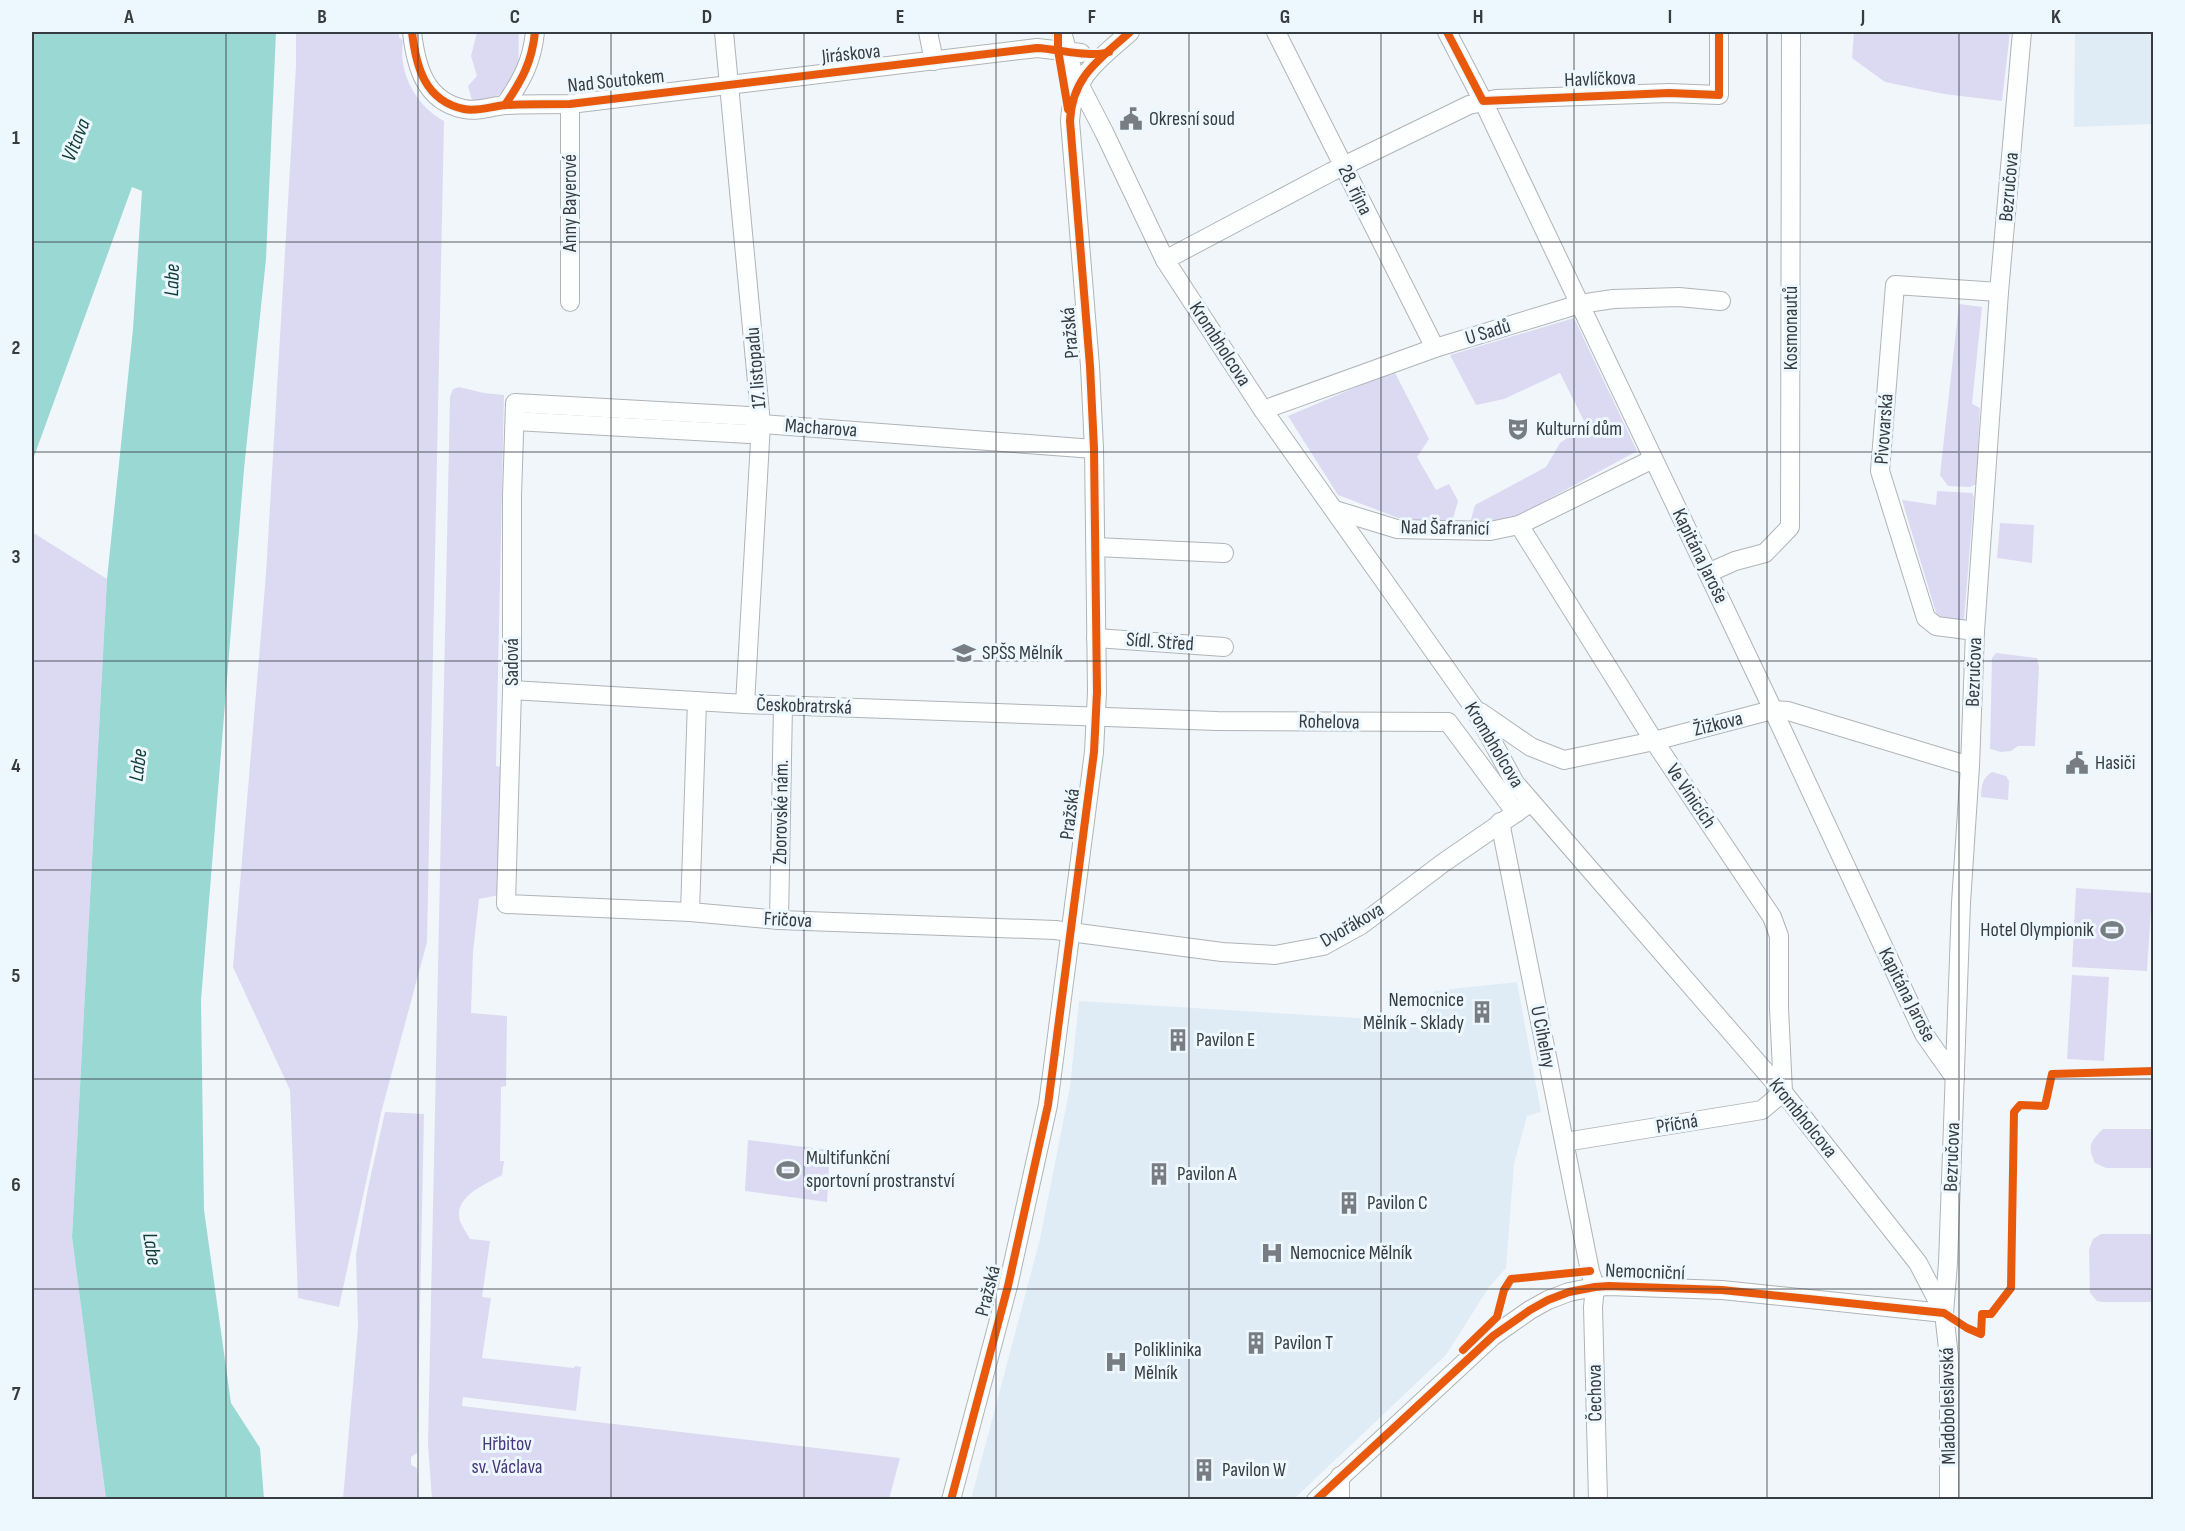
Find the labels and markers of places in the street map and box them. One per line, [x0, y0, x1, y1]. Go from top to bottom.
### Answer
public building icon: Okresní soud [1118, 106, 1144, 132]
place label: Okresní soud [1149, 107, 1235, 131]
theatre icon: Kulturní dům [1505, 416, 1531, 442]
place label: Kulturní dům [1536, 417, 1622, 441]
school or university icon: SPŠS Mělník [951, 640, 977, 666]
place label: SPŠS Mělník [982, 641, 1063, 665]
public building icon: Hasiči [2064, 750, 2090, 776]
place label: Hasiči [2095, 751, 2135, 775]
sports icon: Hotel Olympionik [2099, 917, 2125, 943]
place label: Hotel Olympionik [1980, 918, 2094, 942]
place label: Nemocnice Mělník - Sklady [1363, 988, 1464, 1035]
building icon: Nemocnice Mělník - Sklady [1469, 999, 1495, 1025]
building icon: Pavilon E [1165, 1027, 1191, 1053]
place label: Pavilon E [1196, 1028, 1255, 1052]
place label: Multifunkční sportovní prostranství [806, 1146, 955, 1193]
sports icon: Multifunkční sportovní prostranství [775, 1157, 801, 1183]
building icon: Pavilon A [1146, 1161, 1172, 1187]
place label: Pavilon A [1177, 1162, 1237, 1186]
building icon: Pavilon C [1336, 1190, 1362, 1216]
place label: Pavilon C [1367, 1191, 1428, 1215]
hospital icon: Nemocnice Mělník [1259, 1240, 1285, 1266]
place label: Nemocnice Mělník [1290, 1241, 1413, 1265]
building icon: Pavilon T [1243, 1330, 1269, 1356]
place label: Pavilon T [1274, 1331, 1333, 1355]
place label: Poliklinika Mělník [1134, 1338, 1202, 1385]
hospital icon: Poliklinika Mělník [1103, 1349, 1129, 1375]
building icon: Pavilon W [1191, 1457, 1217, 1483]
place label: Pavilon W [1222, 1458, 1286, 1482]

